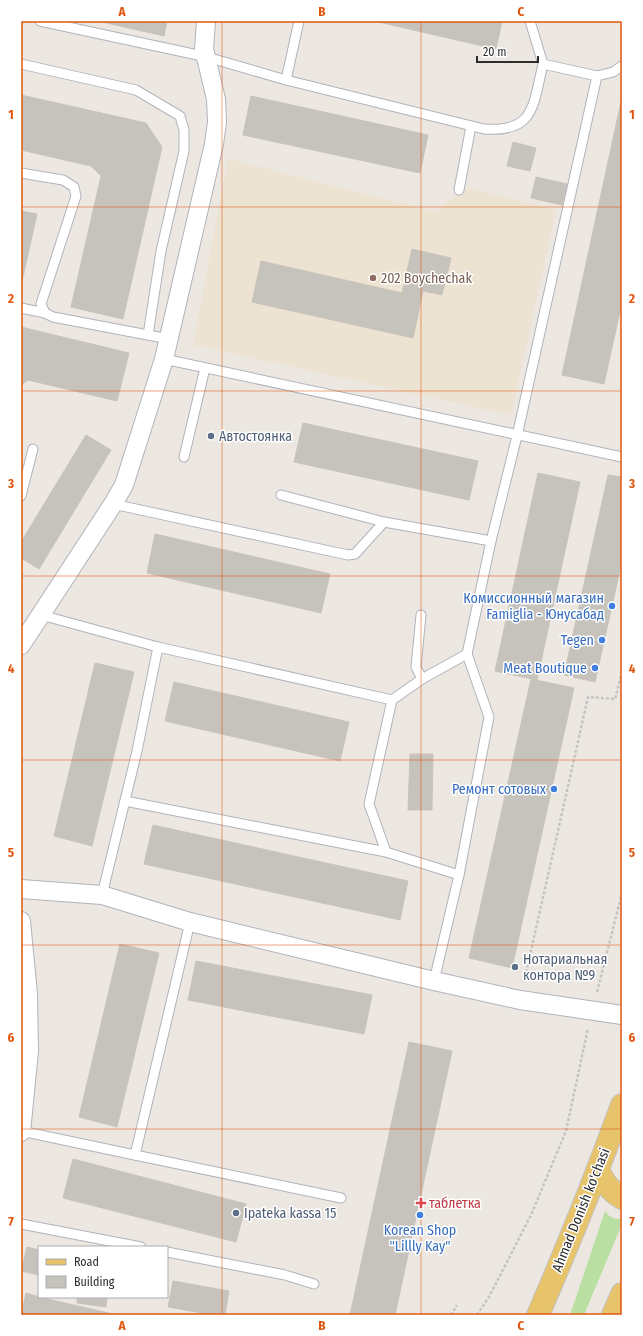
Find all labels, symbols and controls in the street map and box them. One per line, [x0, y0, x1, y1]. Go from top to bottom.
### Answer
text: A [117, 4, 126, 19]
text: B [318, 4, 326, 19]
text: C [518, 4, 525, 19]
scale bar [477, 38, 538, 64]
text: 20 m [483, 45, 507, 59]
text: 1 [8, 107, 14, 122]
text: 1 [629, 107, 635, 122]
place label: 202 Boychechak [381, 270, 472, 287]
marker: 202 Boychechak [368, 273, 378, 283]
text: 2 [7, 291, 14, 306]
text: 2 [628, 291, 635, 306]
place label: Автостоянка [219, 428, 292, 445]
marker: Автостоянка [206, 431, 216, 441]
text: 3 [7, 476, 14, 491]
text: 3 [628, 476, 635, 491]
place label: Комиссионный магазин Famiglia - Юнусабад [463, 590, 604, 623]
marker: Комиссионный магазин Famiglia - Юнусабад [607, 601, 617, 611]
place label: Tegen [561, 632, 594, 649]
marker: Tegen [597, 635, 607, 645]
place label: Meat Boutique [503, 660, 587, 677]
text: 4 [8, 661, 15, 676]
text: 4 [629, 661, 636, 676]
marker: Meat Boutique [590, 663, 600, 673]
place label: Ремонт сотовых [452, 781, 547, 798]
marker: Ремонт сотовых [549, 784, 559, 794]
text: 5 [8, 845, 14, 860]
text: 5 [629, 845, 635, 860]
place label: Нотариальная контора №9 [523, 951, 607, 984]
marker: Нотариальная контора №9 [510, 962, 520, 972]
text: 6 [8, 1030, 15, 1045]
text: 6 [629, 1030, 636, 1045]
street label: Ahmad Donish ko'chasi [548, 1146, 614, 1274]
place label: таблетка [429, 1195, 481, 1212]
marker: таблетка [416, 1198, 426, 1208]
place label: Ipateka kassa 15 [244, 1205, 336, 1222]
marker: Ipateka kassa 15 [231, 1208, 241, 1218]
marker: Korean Shop "Lillly Kay" [415, 1210, 425, 1220]
text: 7 [8, 1214, 14, 1229]
text: 7 [629, 1214, 635, 1229]
place label: Korean Shop "Lillly Kay" [384, 1222, 456, 1255]
legend [38, 1246, 168, 1298]
text: Road [74, 1255, 99, 1269]
text: Building [74, 1275, 115, 1289]
text: A [117, 1318, 126, 1333]
text: B [318, 1318, 326, 1333]
text: C [518, 1318, 525, 1333]

